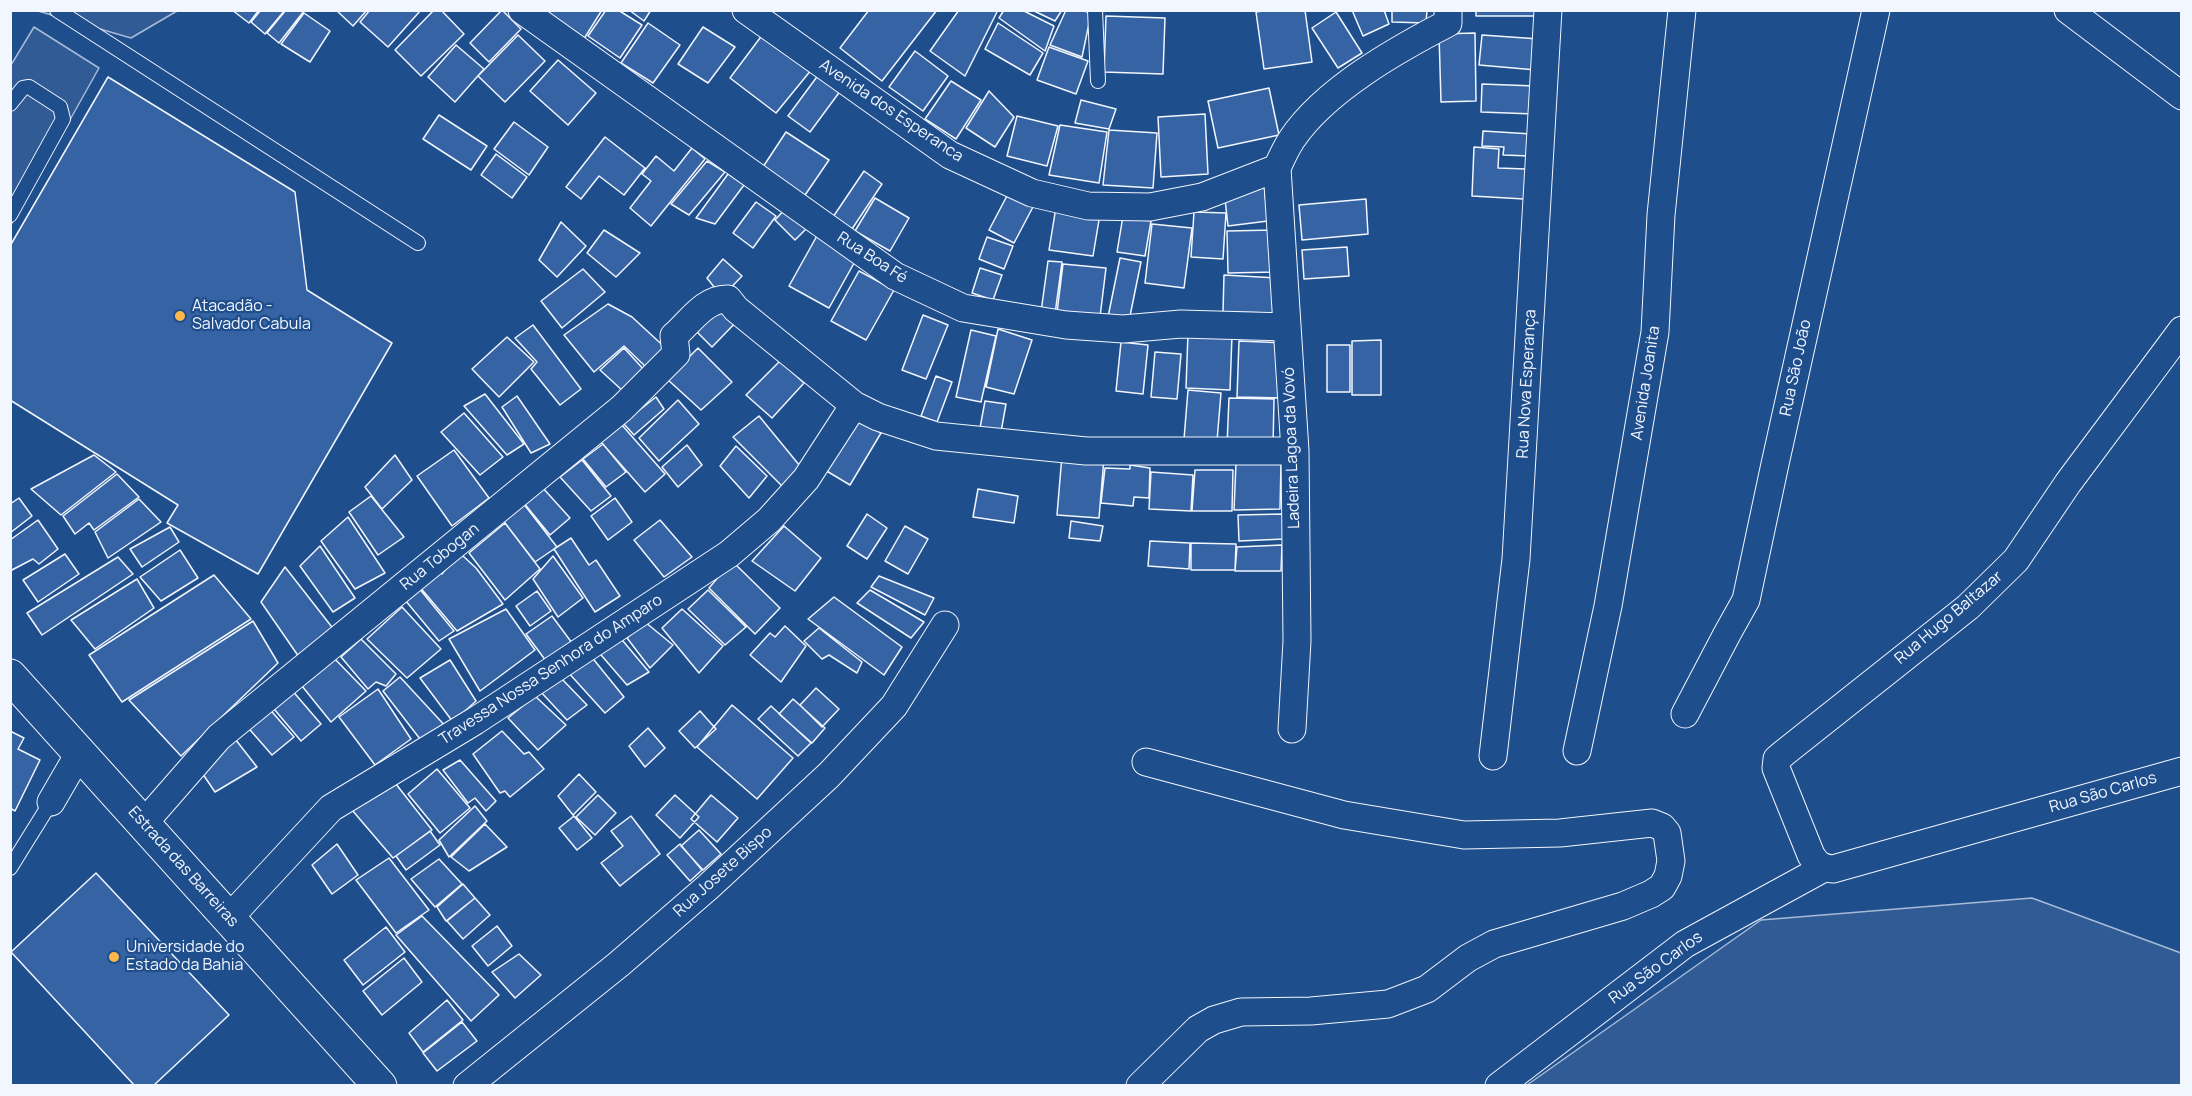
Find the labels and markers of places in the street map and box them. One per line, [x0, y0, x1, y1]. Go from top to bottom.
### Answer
place label: Atacadão - Salvador Cabula [192, 297, 311, 335]
marker: Atacadão - Salvador Cabula [173, 309, 187, 323]
place label: Universidade do Estado da Bahia [126, 938, 245, 976]
marker: Universidade do Estado da Bahia [107, 950, 121, 964]

